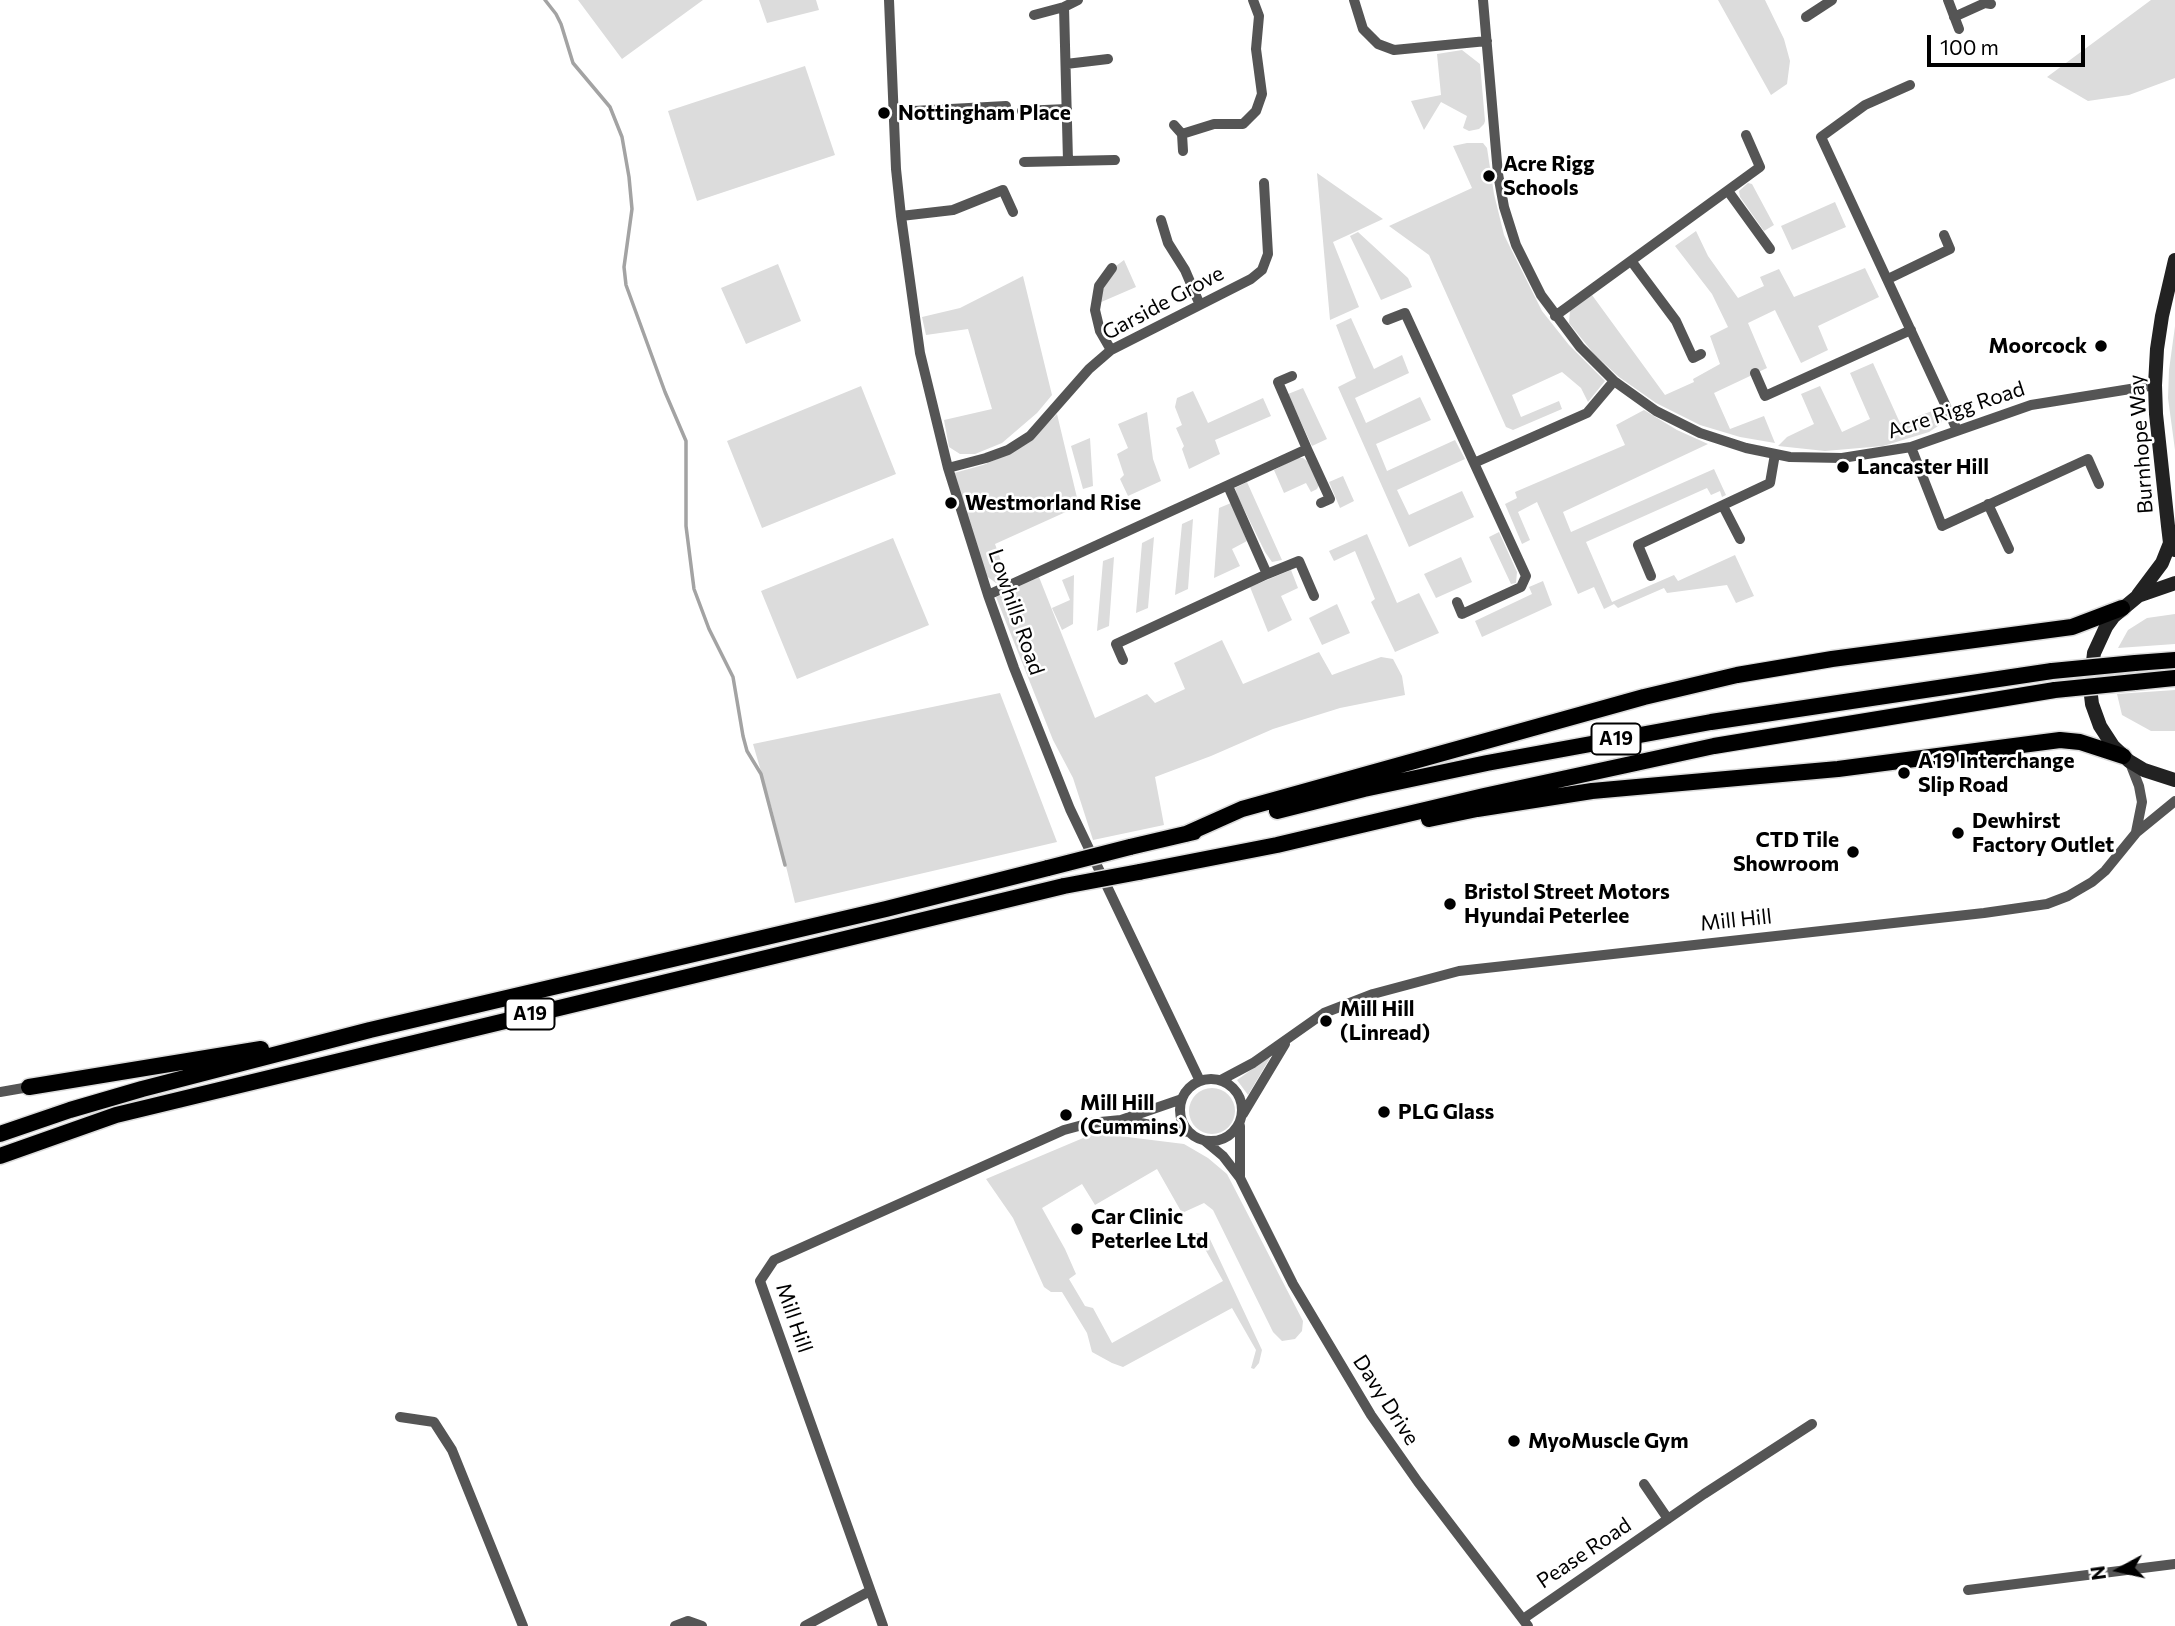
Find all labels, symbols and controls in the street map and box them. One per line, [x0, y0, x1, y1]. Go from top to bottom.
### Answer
scale bar [1930, 21, 2088, 65]
text: 100 m [1940, 34, 1999, 59]
place label: Nottingham Place [898, 100, 1071, 126]
marker: Nottingham Place [876, 105, 892, 121]
place label: Acre Rigg Schools [1503, 151, 1595, 201]
marker: Acre Rigg Schools [1481, 168, 1497, 184]
street label: Garside Grove [1098, 261, 1228, 345]
place label: Moorcock [1988, 333, 2087, 359]
marker: Moorcock [2093, 338, 2109, 354]
street label: Burnhope Way [2124, 373, 2158, 515]
street label: Acre Rigg Road [1884, 376, 2028, 444]
place label: Lancaster Hill [1857, 454, 1989, 480]
marker: Lancaster Hill [1835, 459, 1851, 475]
place label: Westmorland Rise [965, 490, 1141, 516]
marker: Westmorland Rise [943, 495, 959, 511]
street label: Lowhills Road [983, 546, 1049, 678]
road number: A19 [1592, 724, 1640, 754]
place label: A19 Interchange Slip Road [1918, 748, 2074, 798]
marker: A19 Interchange Slip Road [1896, 765, 1912, 781]
place label: Dewhirst Factory Outlet [1972, 808, 2114, 858]
marker: Dewhirst Factory Outlet [1950, 825, 1966, 841]
place label: CTD Tile Showroom [1733, 827, 1839, 877]
marker: CTD Tile Showroom [1845, 844, 1861, 860]
place label: Bristol Street Motors Hyundai Peterlee [1464, 879, 1670, 929]
marker: Bristol Street Motors Hyundai Peterlee [1442, 896, 1458, 912]
street label: Mill Hill [1699, 904, 1773, 936]
place label: Mill Hill (Linread) [1340, 996, 1430, 1046]
road number: A19 [505, 998, 554, 1030]
marker: Mill Hill (Linread) [1318, 1013, 1334, 1029]
place label: Mill Hill (Cummins) [1080, 1090, 1187, 1140]
place label: PLG Glass [1398, 1099, 1494, 1125]
marker: PLG Glass [1376, 1104, 1392, 1120]
marker: Mill Hill (Cummins) [1058, 1107, 1074, 1123]
place label: Car Clinic Peterlee Ltd [1091, 1204, 1208, 1254]
marker: Car Clinic Peterlee Ltd [1069, 1221, 1085, 1237]
street label: Mill Hill [770, 1280, 818, 1356]
street label: Davy Drive [1347, 1350, 1425, 1450]
place label: MyoMuscle Gym [1528, 1428, 1689, 1454]
marker: MyoMuscle Gym [1506, 1433, 1522, 1449]
street label: Pease Road [1532, 1512, 1636, 1594]
north arrow [2084, 1535, 2154, 1605]
text: N [2085, 1564, 2110, 1582]

